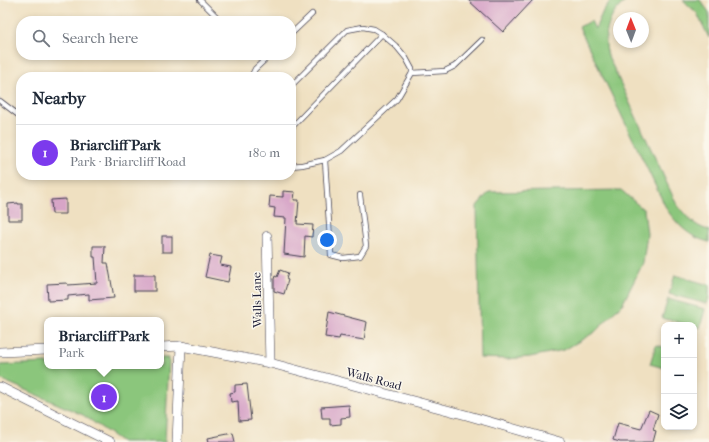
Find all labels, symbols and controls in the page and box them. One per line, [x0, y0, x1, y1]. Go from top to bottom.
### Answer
north arrow [613, 12, 649, 48]
search box [16, 16, 296, 60]
icon: search [30, 27, 52, 49]
text: Search here [62, 29, 138, 47]
text: Nearby [32, 88, 86, 108]
text: Briarcliff Park [70, 136, 161, 154]
text: 1 [43, 145, 47, 160]
text: 180 m [248, 145, 280, 160]
text: Park · Briarcliff Road [70, 154, 186, 169]
your location [317, 230, 337, 250]
street label: Walls Lane [250, 272, 265, 329]
popup [44, 317, 164, 369]
map controls [661, 322, 697, 430]
button: + [661, 322, 697, 358]
text: Briarcliff Park [59, 327, 149, 345]
text: Park [59, 345, 84, 360]
button: − [661, 358, 697, 394]
street label: Walls Road [344, 365, 404, 393]
pin: 1 [91, 382, 117, 412]
button: layers [661, 394, 697, 430]

